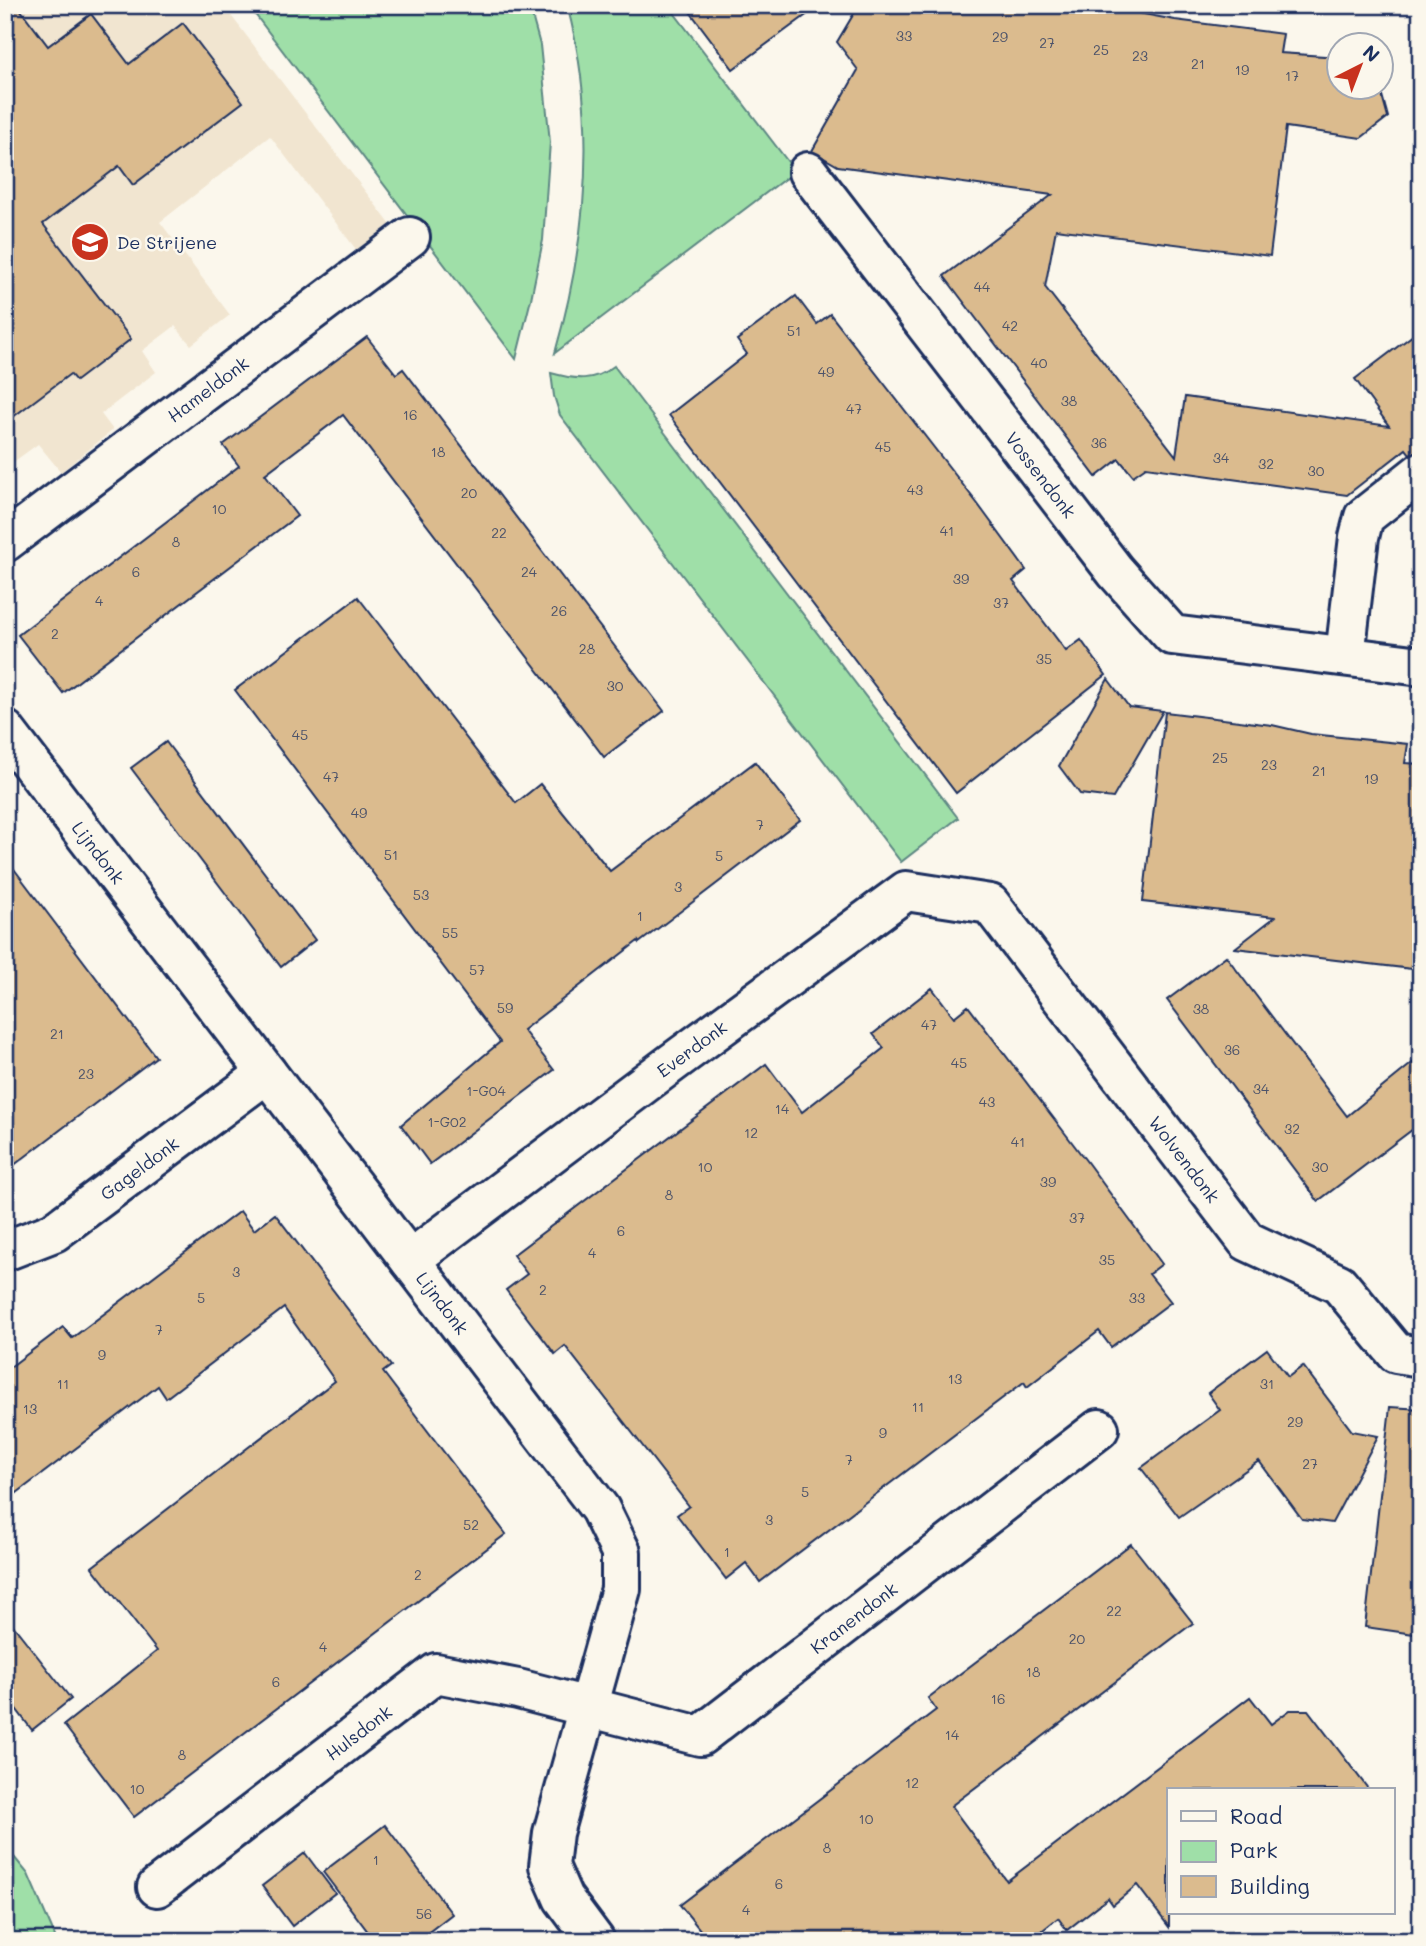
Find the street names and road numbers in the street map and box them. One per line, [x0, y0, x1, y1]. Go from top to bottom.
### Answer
street label: Hameldonk [162, 351, 253, 428]
street label: Vossendonk [1000, 427, 1082, 523]
street label: Lijndonk [67, 816, 130, 889]
street label: Everdonk [651, 1015, 732, 1083]
street label: Wolvendonk [1144, 1111, 1225, 1207]
street label: Gageldonk [95, 1131, 183, 1206]
street label: Lijndonk [411, 1267, 474, 1339]
street label: Kranendonk [805, 1577, 902, 1659]
street label: Hulsdonk [320, 1699, 397, 1766]

